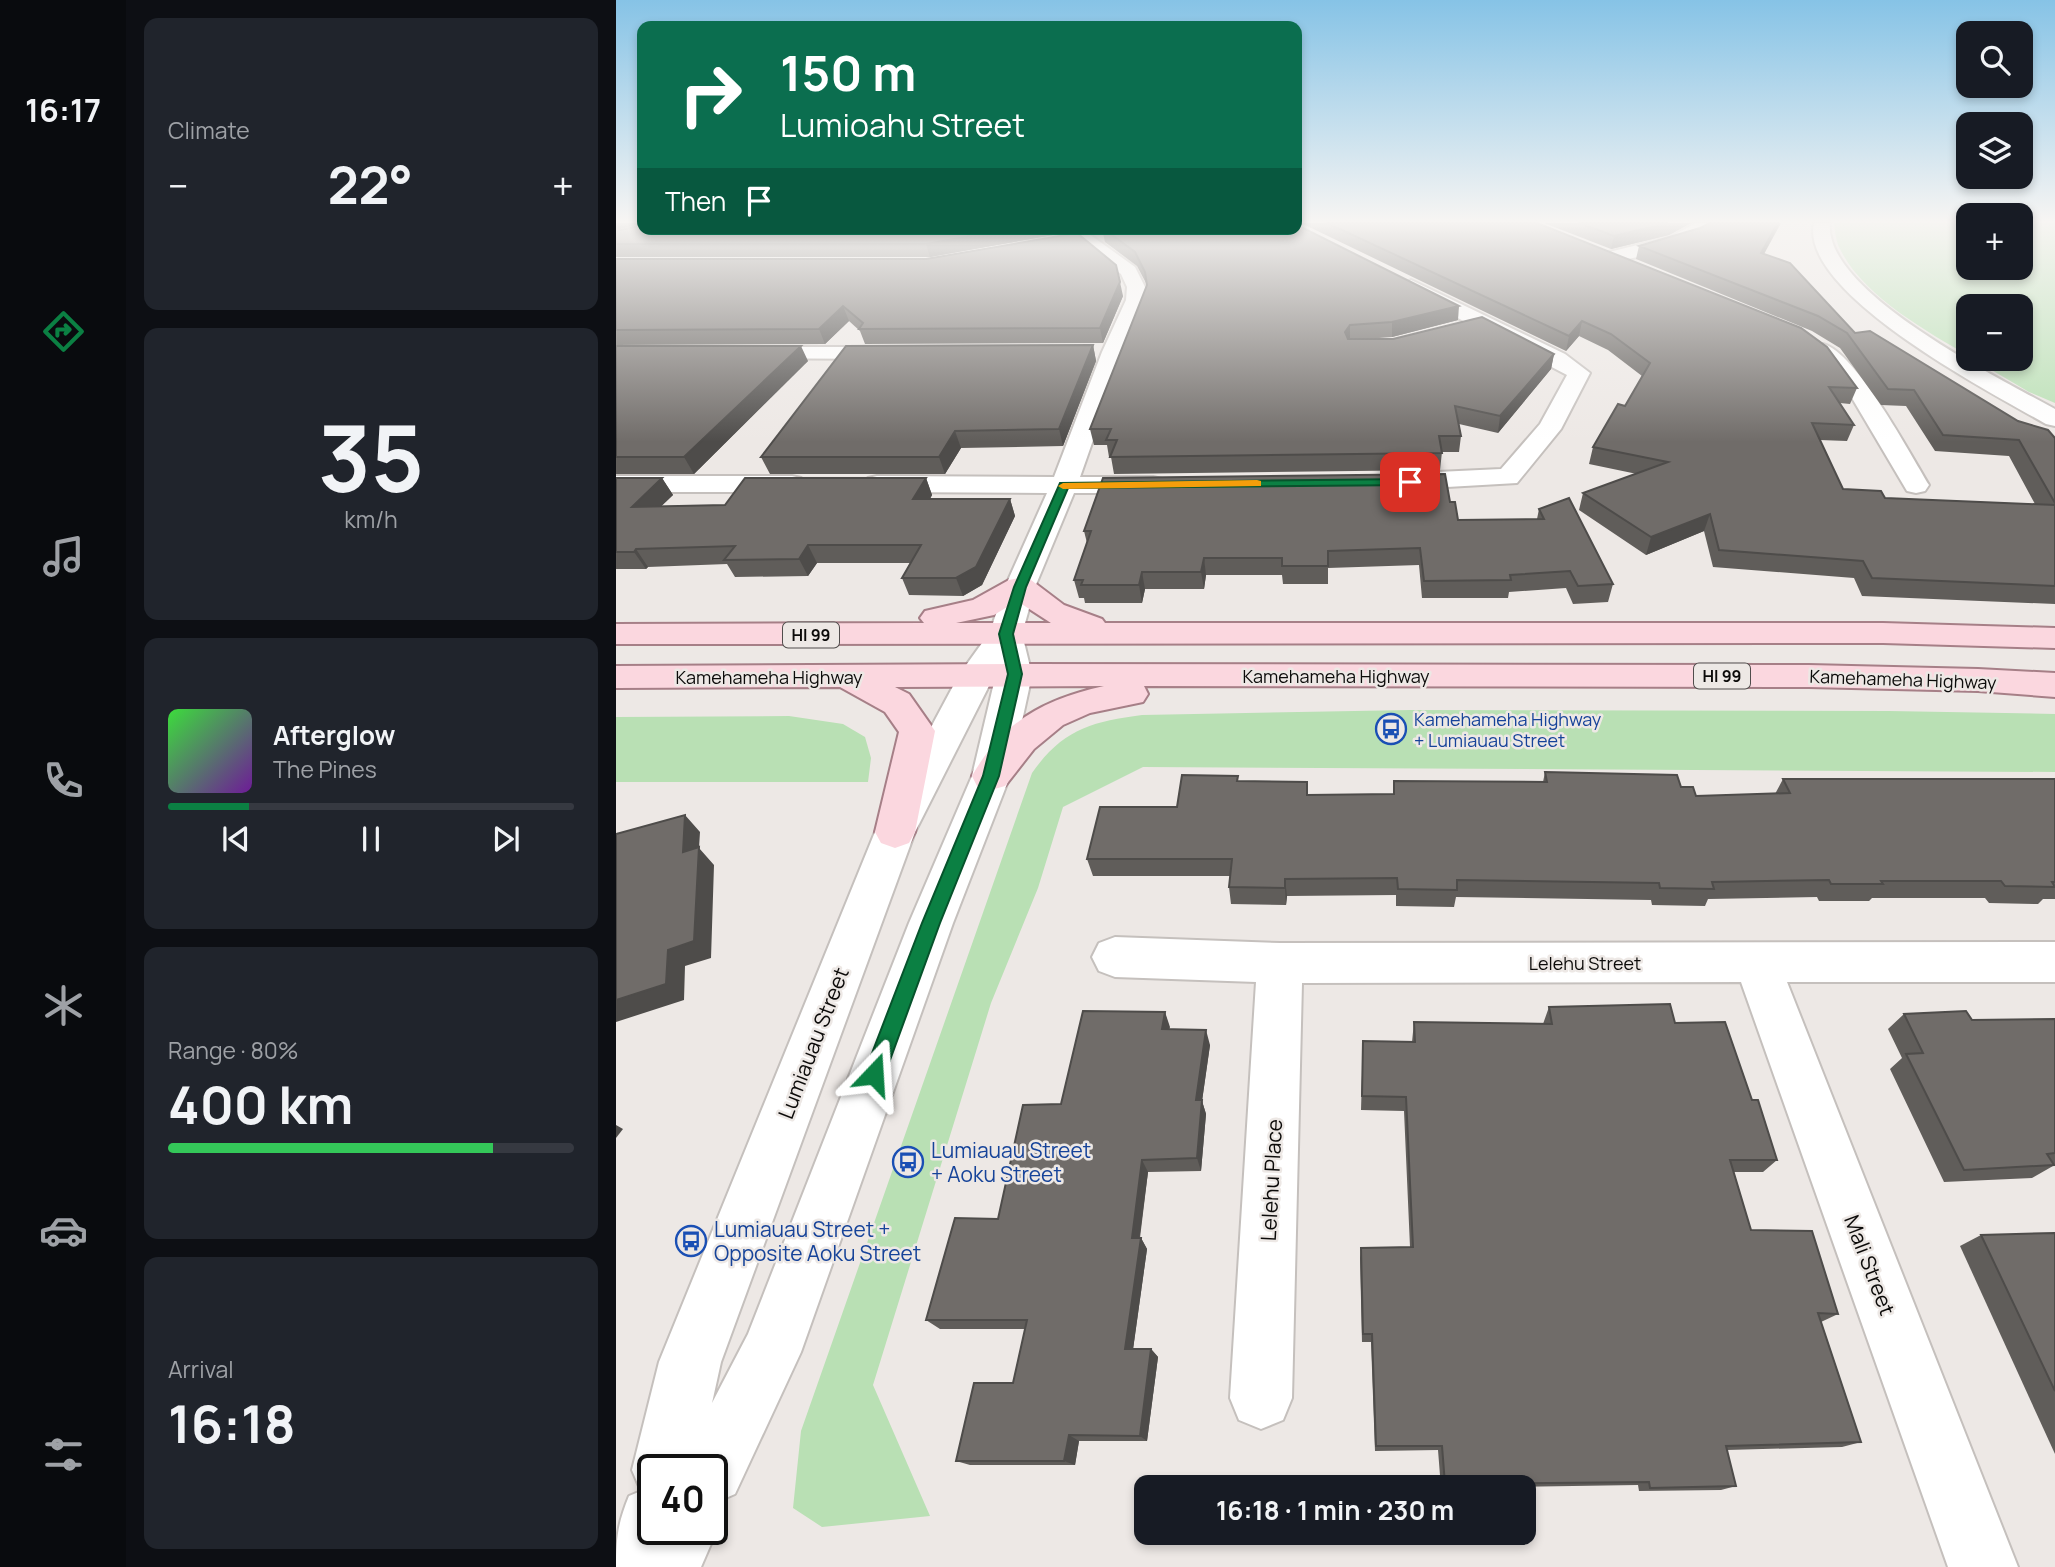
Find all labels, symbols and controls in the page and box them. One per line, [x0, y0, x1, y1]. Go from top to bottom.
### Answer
map controls [1956, 21, 2033, 371]
button: search [1956, 21, 2033, 98]
text: 150 m [780, 39, 916, 106]
icon: right [665, 49, 756, 140]
text: 16:17 [25, 88, 101, 132]
text: Lumioahu Street [780, 103, 1025, 147]
button: layers [1956, 112, 2033, 189]
text: Climate [168, 114, 250, 146]
text: 22° [328, 149, 413, 220]
text: − [168, 159, 189, 211]
text: + [552, 159, 574, 211]
icon: arrive [740, 182, 778, 220]
text: Then [665, 183, 726, 219]
button: + [1956, 203, 2033, 280]
button: − [1956, 294, 2033, 371]
icon: directions [39, 307, 88, 356]
text: 35 [318, 395, 424, 519]
pin [1380, 452, 1440, 512]
icon: arrive [1391, 463, 1429, 501]
text: km/h [344, 503, 398, 535]
icon: music [39, 532, 88, 581]
road number: HI 99 [783, 622, 839, 648]
street label: Kamehameha Highway [1242, 664, 1430, 688]
road number: HI 99 [1694, 664, 1750, 688]
street label: Kamehameha Highway [1809, 664, 1997, 694]
street label: Kamehameha Highway [675, 665, 863, 689]
place label: Kamehameha Highway + Lumiauau Street [1414, 707, 1602, 752]
bus stop icon: Kamehameha Highway + Lumiauau Street [1374, 712, 1408, 746]
text: Afterglow [273, 717, 395, 753]
text: The Pines [273, 753, 377, 785]
icon: phone [39, 756, 88, 805]
icon: previous [217, 820, 255, 858]
icon: pause [352, 820, 390, 858]
icon: next [487, 820, 525, 858]
street label: Lelehu Street [1529, 951, 1641, 975]
street label: Lumiauau Street [771, 963, 855, 1123]
icon: climate [39, 981, 88, 1030]
text: Range · 80% [168, 1034, 299, 1066]
position arrow [837, 1037, 911, 1111]
text: 400 km [168, 1069, 353, 1140]
street label: Lelehu Place [1254, 1118, 1288, 1242]
place label: Lumiauau Street + Aoku Street [931, 1136, 1091, 1188]
bus stop icon: Lumiauau Street + Aoku Street [891, 1145, 925, 1179]
icon: car [39, 1206, 88, 1255]
street label: Mali Street [1838, 1211, 1902, 1319]
place label: Lumiauau Street + Opposite Aoku Street [714, 1215, 921, 1267]
bus stop icon: Lumiauau Street + Opposite Aoku Street [674, 1224, 708, 1258]
text: Arrival [168, 1353, 234, 1385]
text: 16:18 [168, 1388, 296, 1459]
icon: filters [39, 1430, 88, 1479]
speed limit sign: 40 [637, 1454, 728, 1545]
text: 16:18 · 1 min · 230 m [1216, 1492, 1454, 1528]

